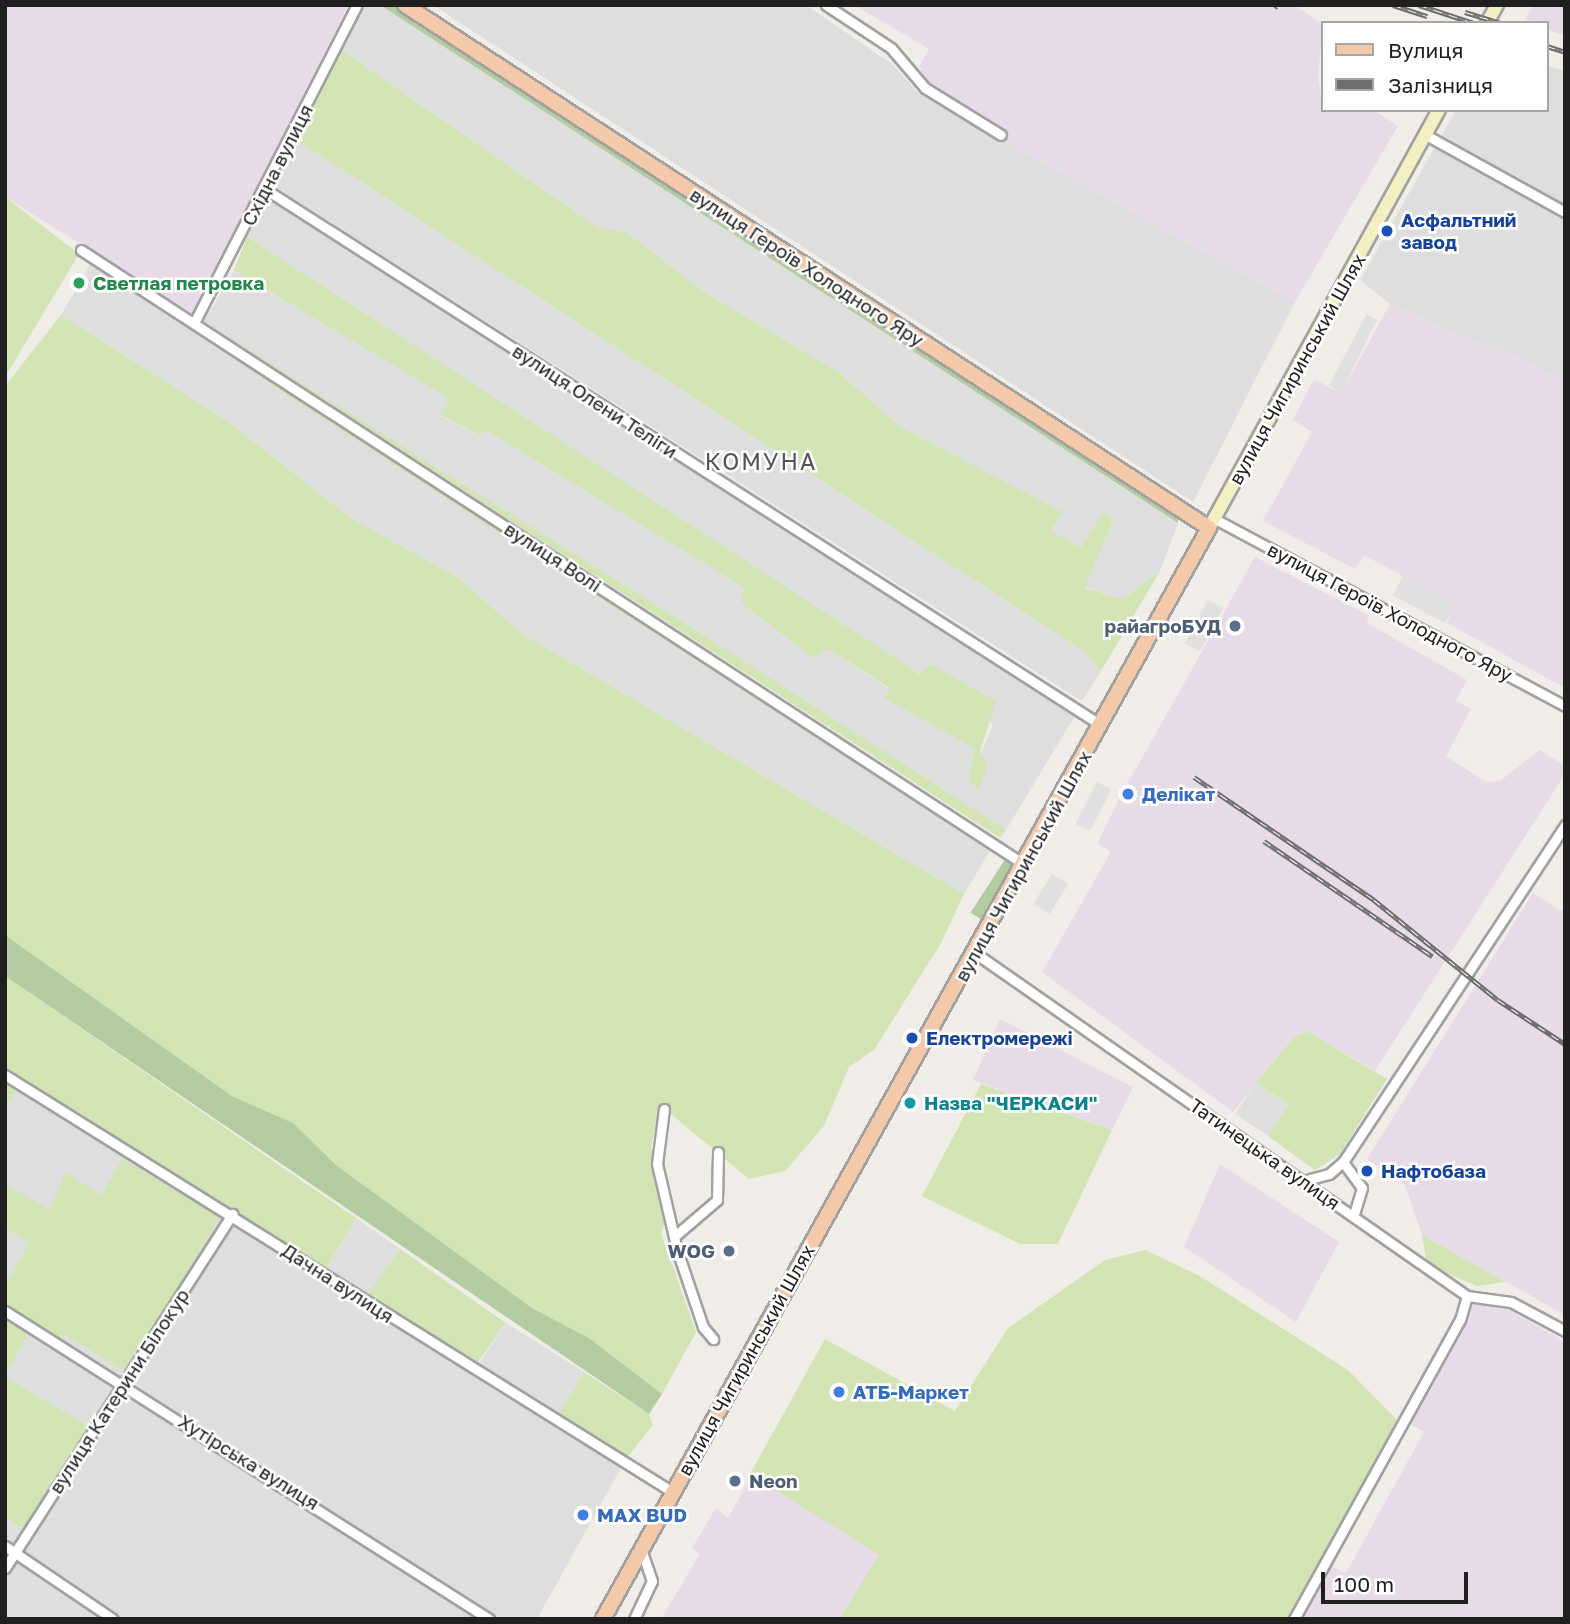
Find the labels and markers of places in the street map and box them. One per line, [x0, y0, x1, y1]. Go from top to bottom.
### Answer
place label: Асфальтний завод [1401, 209, 1516, 253]
marker: Асфальтний завод [1379, 223, 1395, 239]
place label: Светлая петровка [93, 272, 264, 294]
marker: Светлая петровка [71, 275, 87, 291]
place label: райагроБУД [1104, 615, 1221, 637]
marker: райагроБУД [1227, 618, 1243, 634]
place label: Делікат [1142, 783, 1215, 805]
marker: Делікат [1120, 786, 1136, 802]
place label: Електромережі [926, 1027, 1073, 1049]
marker: Електромережі [904, 1030, 920, 1046]
place label: Назва "ЧЕРКАСИ" [924, 1092, 1098, 1114]
marker: Назва "ЧЕРКАСИ" [902, 1095, 918, 1111]
place label: Нафтобаза [1381, 1160, 1486, 1182]
marker: Нафтобаза [1359, 1163, 1375, 1179]
place label: WOG [668, 1240, 715, 1262]
marker: WOG [721, 1243, 737, 1259]
place label: АТБ-Маркет [853, 1381, 969, 1403]
marker: АТБ-Маркет [831, 1384, 847, 1400]
place label: Neon [749, 1470, 798, 1492]
marker: Neon [727, 1473, 743, 1489]
place label: MAX BUD [597, 1504, 687, 1526]
marker: MAX BUD [575, 1507, 591, 1523]

